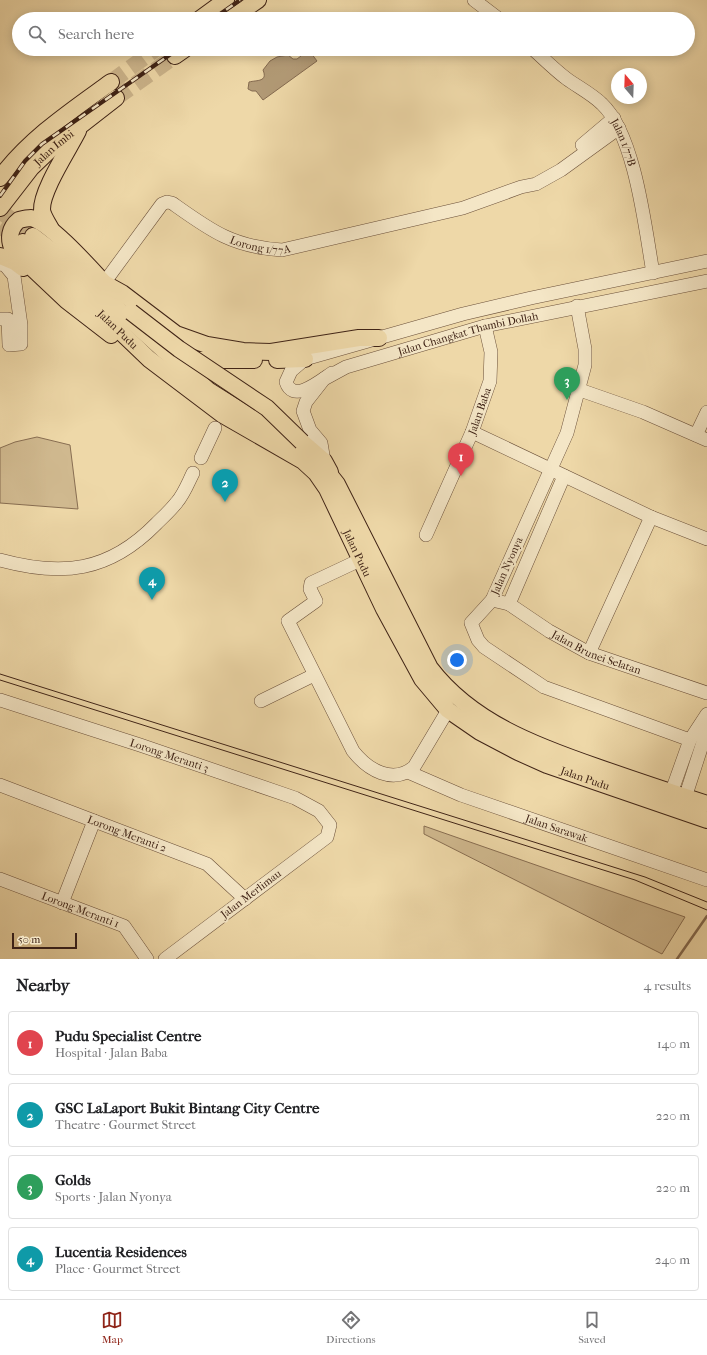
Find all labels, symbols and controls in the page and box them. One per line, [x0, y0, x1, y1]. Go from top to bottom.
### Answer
search box [12, 12, 695, 56]
icon: search [26, 23, 48, 45]
text: Search here [58, 25, 134, 43]
north arrow [611, 68, 647, 104]
street label: Jalan 1/77B [608, 115, 639, 168]
street label: Jalan Imbi [30, 127, 77, 169]
street label: Lorong 1/77A [228, 233, 293, 257]
street label: Jalan Pudu [94, 306, 141, 352]
street label: Jalan Changkat Thambi Dollah [395, 309, 540, 358]
pin: 3 [554, 367, 580, 400]
street label: Jalan Baba [465, 385, 494, 438]
pin: 1 [448, 443, 474, 476]
pin: 2 [212, 469, 238, 502]
street label: Jalan Pudu [340, 526, 374, 579]
street label: Jalan Nyonya [488, 534, 526, 598]
pin: 4 [139, 567, 165, 600]
street label: Jalan Brunei Selatan [549, 627, 643, 677]
your location [447, 650, 467, 670]
street label: Lorong Meranti 3 [128, 736, 210, 775]
street label: Jalan Pudu [558, 763, 612, 793]
street label: Jalan Sarawak [523, 811, 590, 845]
street label: Lorong Meranti 2 [86, 813, 169, 855]
street label: Jalan Merlimau [217, 867, 285, 922]
street label: Lorong Meranti 1 [40, 889, 121, 930]
scale bar [12, 931, 77, 950]
text: 50 m [18, 933, 40, 946]
text: Nearby [16, 975, 70, 995]
text: 4 results [644, 978, 691, 993]
text: Pudu Specialist Centre [55, 1027, 201, 1045]
text: 1 [28, 1036, 32, 1051]
text: 140 m [657, 1036, 690, 1051]
text: Hospital · Jalan Baba [55, 1045, 168, 1060]
text: GSC LaLaport Bukit Bintang City Centre [55, 1099, 319, 1117]
text: 2 [27, 1108, 33, 1123]
text: 220 m [656, 1108, 690, 1123]
text: Theatre · Gourmet Street [55, 1117, 196, 1132]
text: Golds [55, 1171, 91, 1189]
text: 3 [27, 1180, 33, 1195]
text: 220 m [656, 1180, 690, 1195]
text: Sports · Jalan Nyonya [55, 1189, 172, 1204]
text: Lucentia Residences [55, 1243, 187, 1261]
text: 4 [26, 1252, 34, 1267]
text: 240 m [655, 1252, 690, 1267]
text: Place · Gourmet Street [55, 1261, 180, 1276]
tab: Map [101, 1309, 123, 1346]
tab: Directions [326, 1309, 376, 1346]
tab: Saved [578, 1309, 606, 1346]

